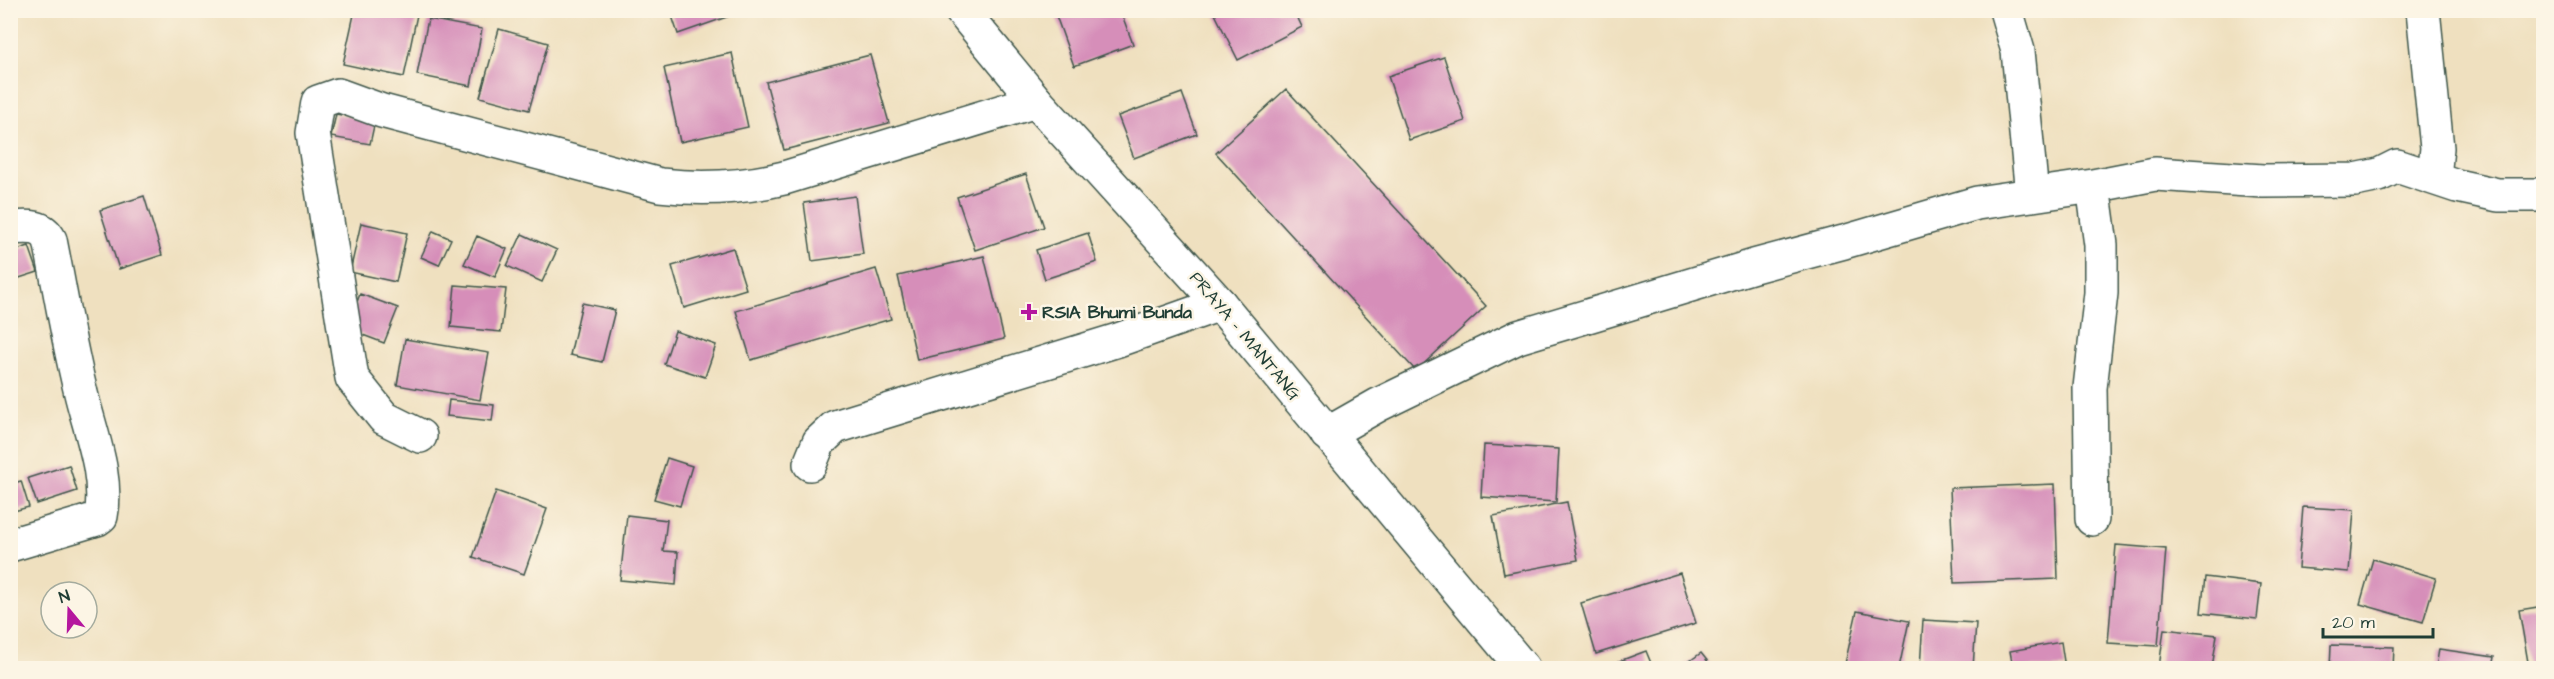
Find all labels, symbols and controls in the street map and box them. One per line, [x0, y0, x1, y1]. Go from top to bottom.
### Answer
street label: PRAYA - MANTANG [1184, 266, 1307, 406]
place label: RSIA Bhumi Bunda [1042, 300, 1193, 325]
marker: RSIA Bhumi Bunda [1020, 303, 1038, 321]
north arrow [39, 580, 99, 640]
text: N [56, 585, 73, 609]
scale bar [2323, 601, 2432, 639]
text: 20 m [2332, 610, 2375, 635]

